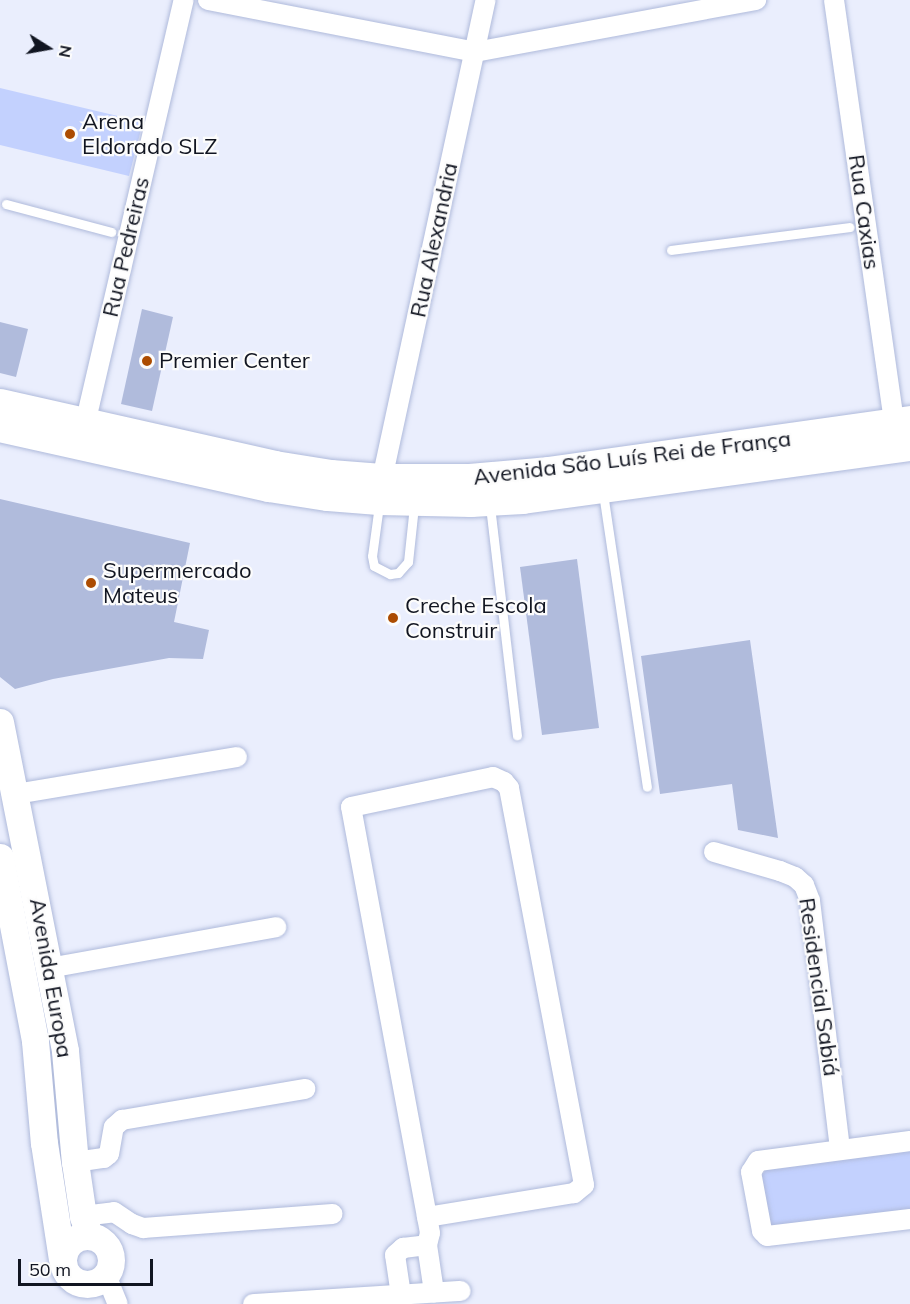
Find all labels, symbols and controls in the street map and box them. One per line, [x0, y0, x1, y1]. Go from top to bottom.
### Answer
north arrow [18, 18, 78, 78]
text: N [55, 44, 77, 59]
place label: Arena Eldorado SLZ [82, 108, 217, 160]
marker: Arena Eldorado SLZ [63, 127, 77, 141]
street label: Rua Caxias [843, 153, 885, 271]
street label: Rua Alexandria [405, 160, 463, 320]
street label: Rua Pedreiras [97, 174, 155, 320]
place label: Premier Center [159, 348, 310, 374]
marker: Premier Center [140, 354, 154, 368]
street label: Avenida São Luís Rei de França [472, 425, 792, 491]
place label: Supermercado Mateus [103, 557, 251, 608]
marker: Supermercado Mateus [84, 576, 98, 590]
place label: Creche Escola Construir [405, 592, 547, 644]
marker: Creche Escola Construir [386, 611, 400, 625]
street label: Avenida Europa [24, 896, 78, 1060]
street label: Residencial Sabiá [793, 896, 845, 1078]
scale bar [21, 1247, 156, 1285]
text: 50 m [29, 1258, 71, 1281]

